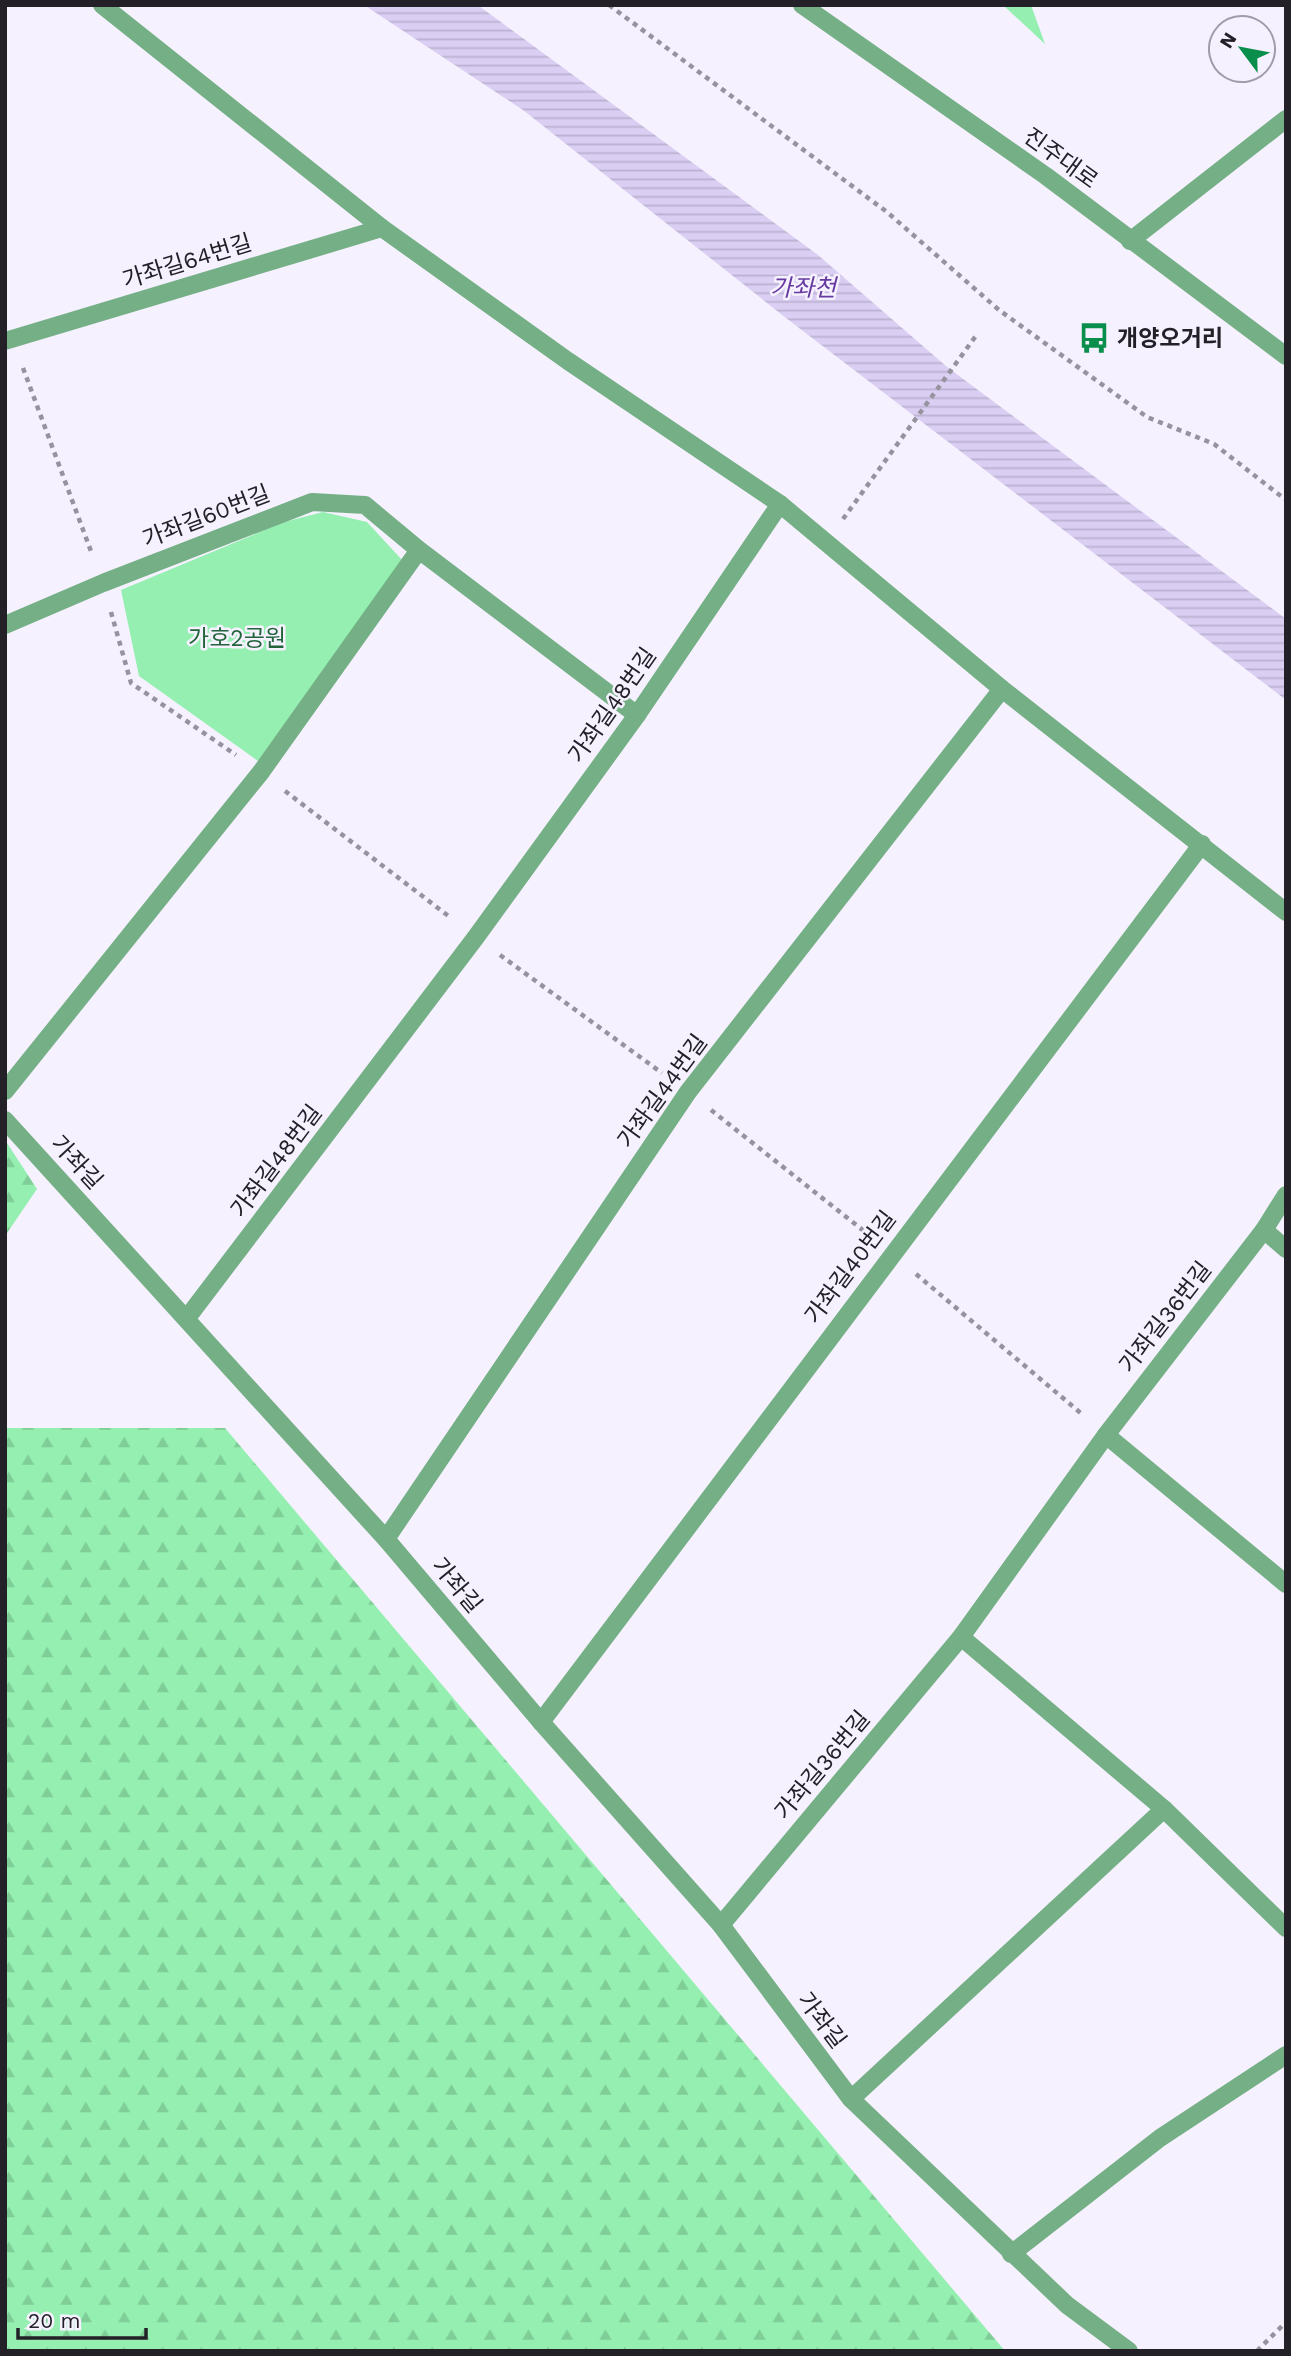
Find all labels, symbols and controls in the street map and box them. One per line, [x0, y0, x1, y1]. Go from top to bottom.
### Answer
north arrow [1207, 14, 1277, 84]
text: N [1215, 28, 1241, 52]
street label: 진주대로 [1019, 123, 1103, 194]
street label: 가좌길64번길 [119, 229, 255, 294]
water label: 가좌천 [770, 274, 839, 302]
bus stop icon: 개양오거리 [1077, 321, 1111, 355]
place label: 개양오거리 [1117, 325, 1223, 352]
street label: 가좌길60번길 [139, 480, 274, 553]
park label: 가호2공원 [188, 625, 286, 652]
street label: 가좌길48번길 [563, 643, 662, 768]
street label: 가좌길44번길 [612, 1029, 713, 1153]
street label: 가좌길48번길 [225, 1100, 328, 1223]
street label: 가좌길 [45, 1130, 108, 1195]
street label: 가좌길40번길 [799, 1206, 902, 1329]
street label: 가좌길36번길 [1114, 1257, 1217, 1378]
street label: 가좌길 [426, 1552, 487, 1618]
street label: 가좌길36번길 [769, 1706, 876, 1825]
street label: 가좌길 [792, 1987, 851, 2054]
scale bar [18, 2296, 145, 2340]
text: 20 m [28, 2308, 80, 2333]

